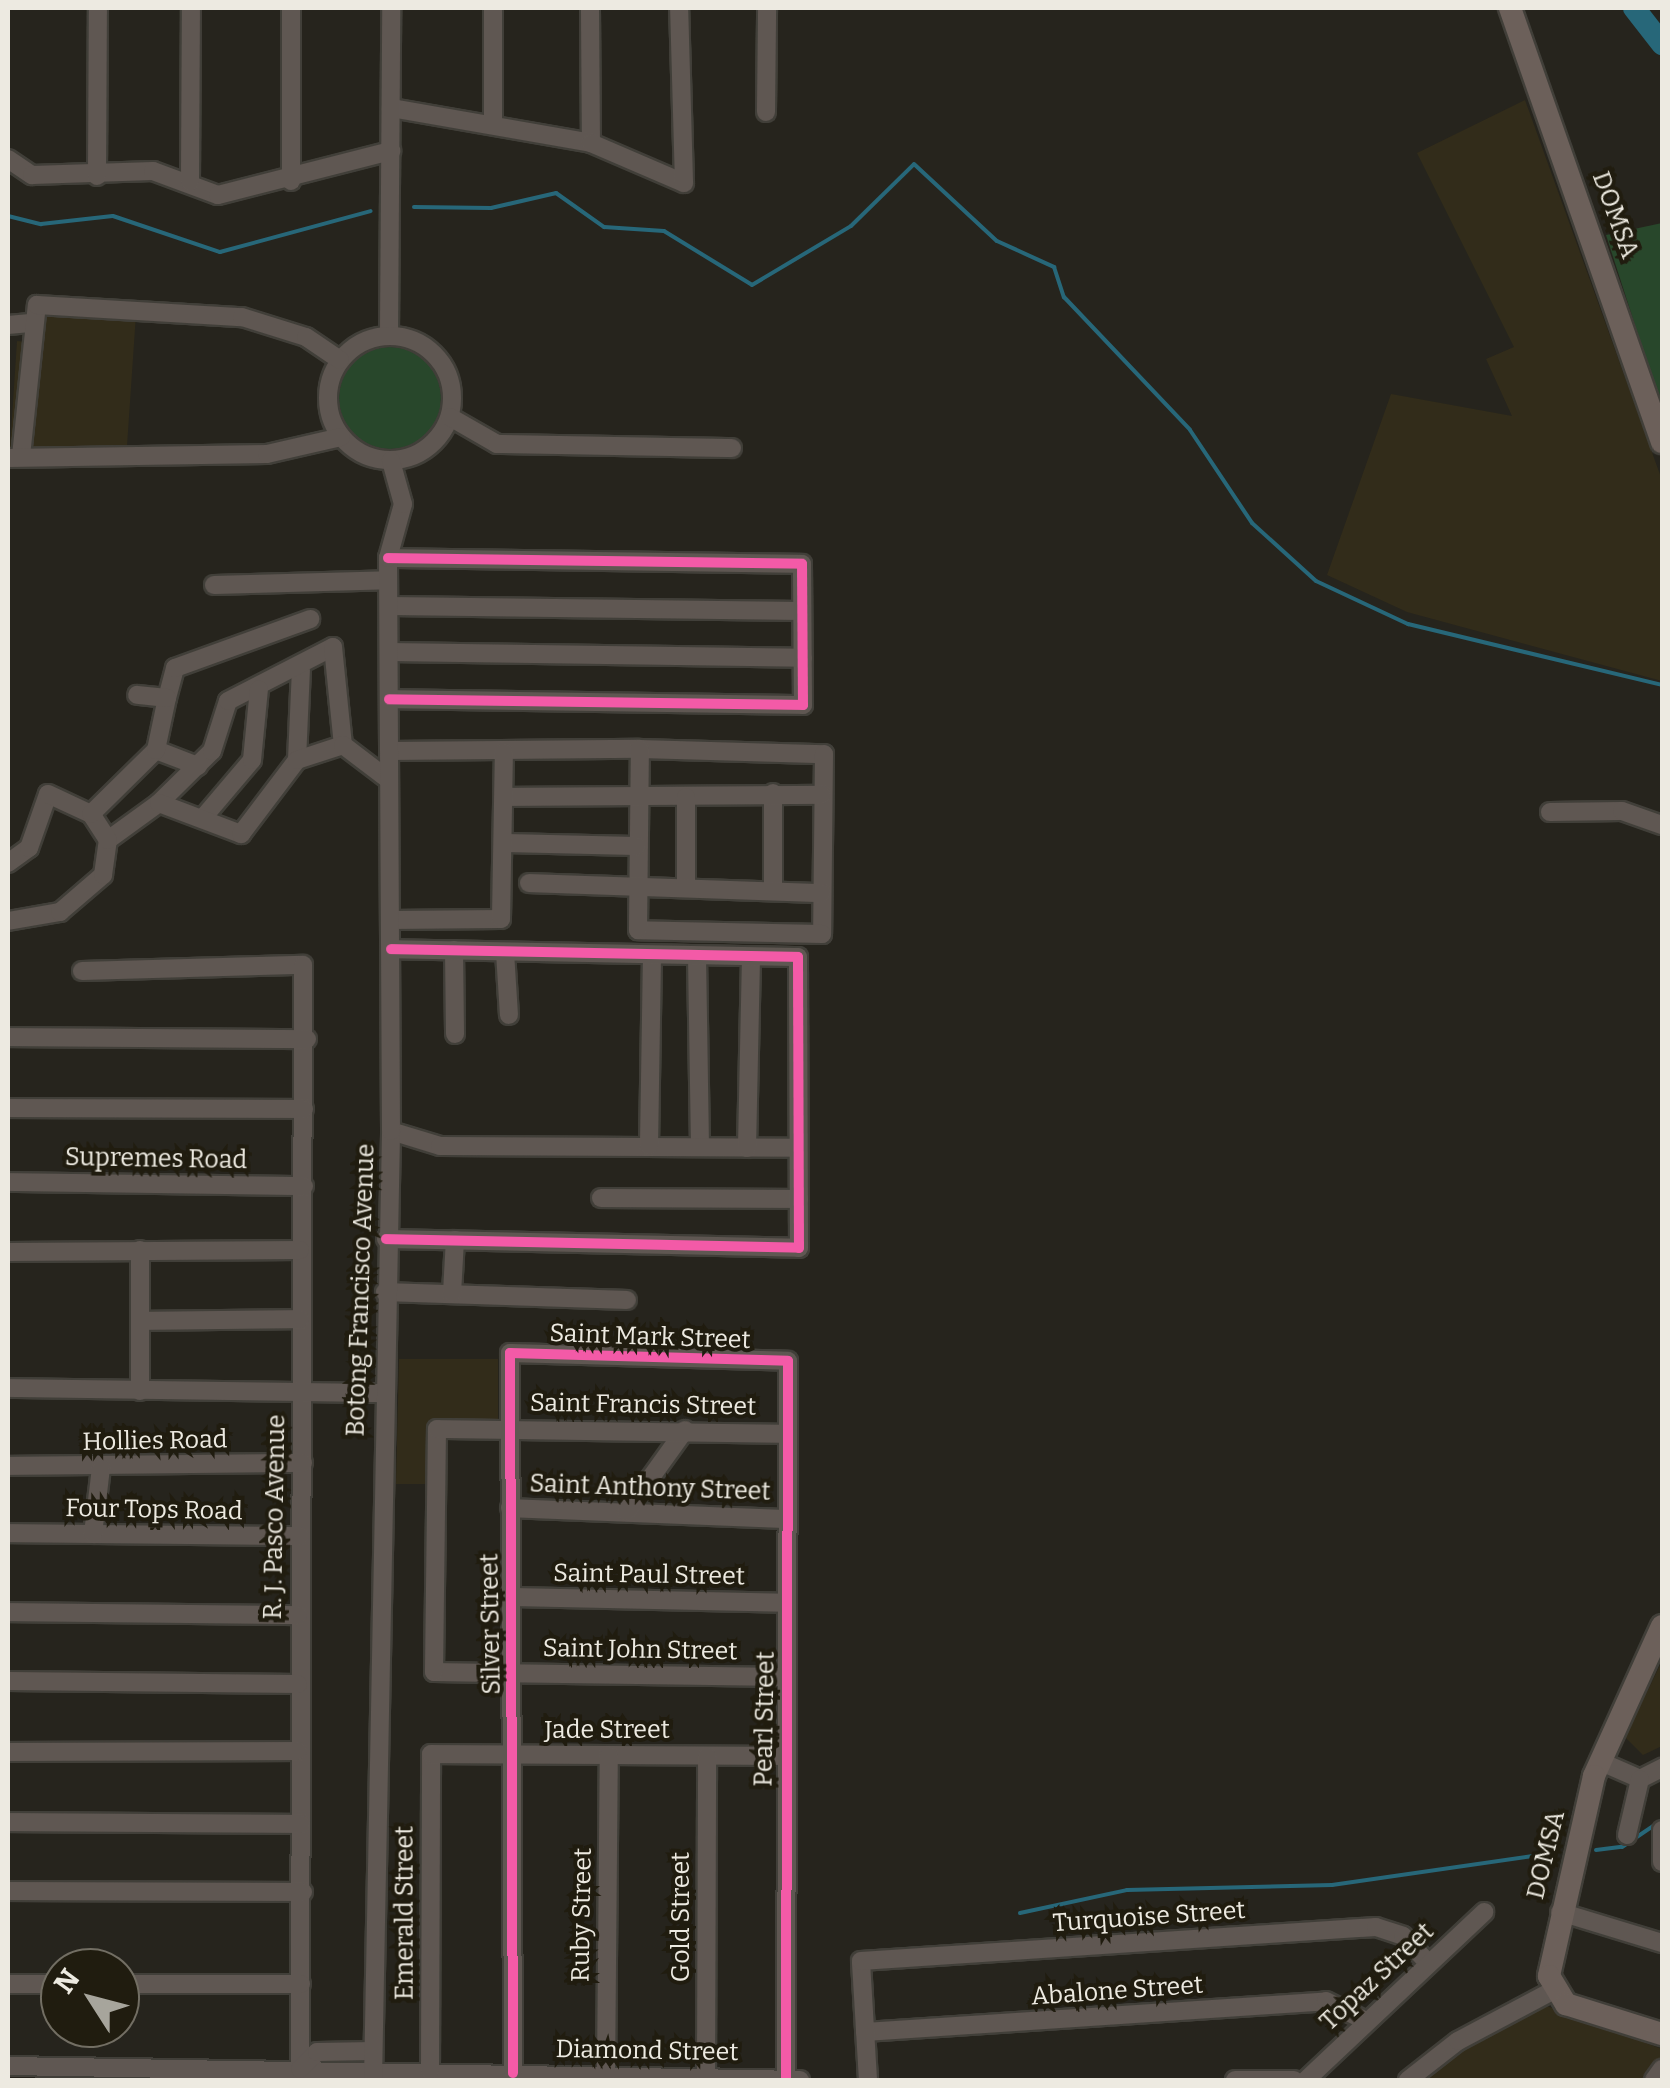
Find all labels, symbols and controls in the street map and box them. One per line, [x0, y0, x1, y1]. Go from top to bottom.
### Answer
street label: DOMSA [1585, 167, 1645, 263]
street label: Supremes Road [65, 1142, 247, 1176]
street label: Botong Francisco Avenue [341, 1143, 381, 1437]
street label: Saint Mark Street [549, 1318, 751, 1356]
street label: Saint Francis Street [530, 1388, 756, 1422]
street label: R. J. Pasco Avenue [258, 1414, 292, 1620]
street label: Hollies Road [82, 1425, 228, 1457]
street label: Saint Anthony Street [529, 1469, 771, 1507]
street label: Four Tops Road [65, 1493, 243, 1527]
street label: Silver Street [475, 1553, 507, 1695]
street label: Saint Paul Street [553, 1558, 745, 1592]
street label: Saint John Street [542, 1633, 738, 1667]
street label: Pearl Street [749, 1651, 781, 1787]
street label: Jade Street [544, 1715, 670, 1745]
street label: DOMSA [1521, 1808, 1571, 1902]
street label: Emerald Street [390, 1826, 420, 2000]
street label: Ruby Street [566, 1848, 598, 1982]
street label: Gold Street [666, 1852, 696, 1982]
street label: Turquoise Street [1052, 1895, 1246, 1939]
street label: Topaz Street [1314, 1917, 1440, 2037]
north arrow [40, 1948, 140, 2048]
text: N [47, 1963, 87, 2000]
street label: Abalone Street [1030, 1970, 1204, 2012]
street label: Diamond Street [555, 2034, 739, 2068]

